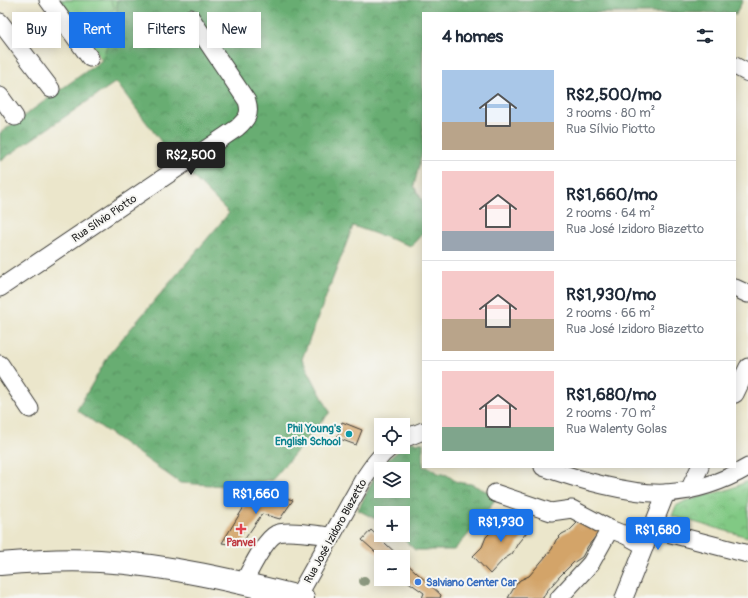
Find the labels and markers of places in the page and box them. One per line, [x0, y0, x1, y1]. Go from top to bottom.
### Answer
pin: R$2,500 [154, 142, 228, 176]
place label: Phil Young's English School [275, 422, 341, 448]
marker: Phil Young's English School [344, 429, 354, 439]
pin: R$1,660 [219, 481, 293, 515]
pin: R$1,930 [464, 509, 538, 543]
pin: R$1,680 [621, 517, 695, 551]
marker: Panvel [236, 524, 246, 534]
place label: Panvel [226, 536, 256, 549]
place label: Salviano Center Car [426, 576, 518, 589]
marker: Salviano Center Car [413, 577, 423, 587]

